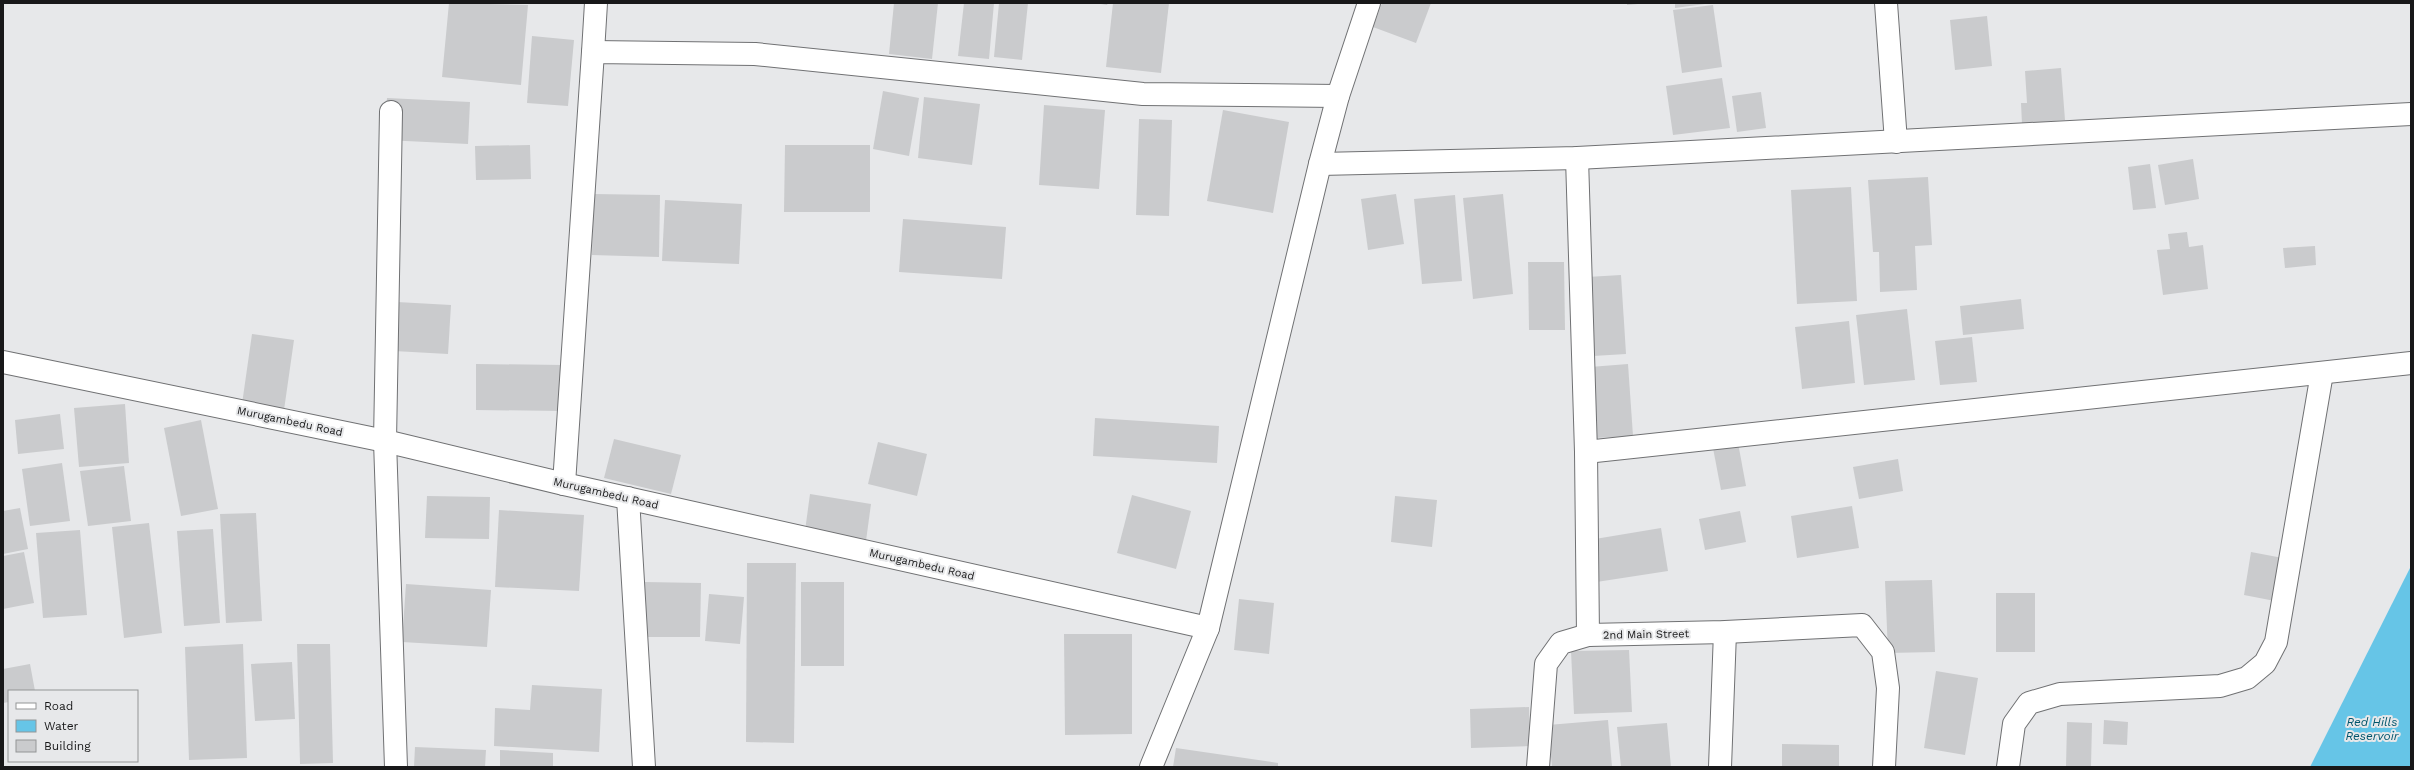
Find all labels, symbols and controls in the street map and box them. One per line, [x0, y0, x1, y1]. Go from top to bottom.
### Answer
street label: Murugambedu Road [236, 404, 344, 439]
street label: Murugambedu Road [552, 475, 660, 512]
street label: Murugambedu Road [868, 546, 976, 583]
street label: 2nd Main Street [1603, 627, 1690, 642]
legend [8, 690, 138, 762]
text: Road [44, 699, 73, 713]
water label: Red Hills Reservoir [2346, 715, 2400, 743]
text: Water [44, 719, 79, 733]
text: Building [44, 739, 91, 753]

